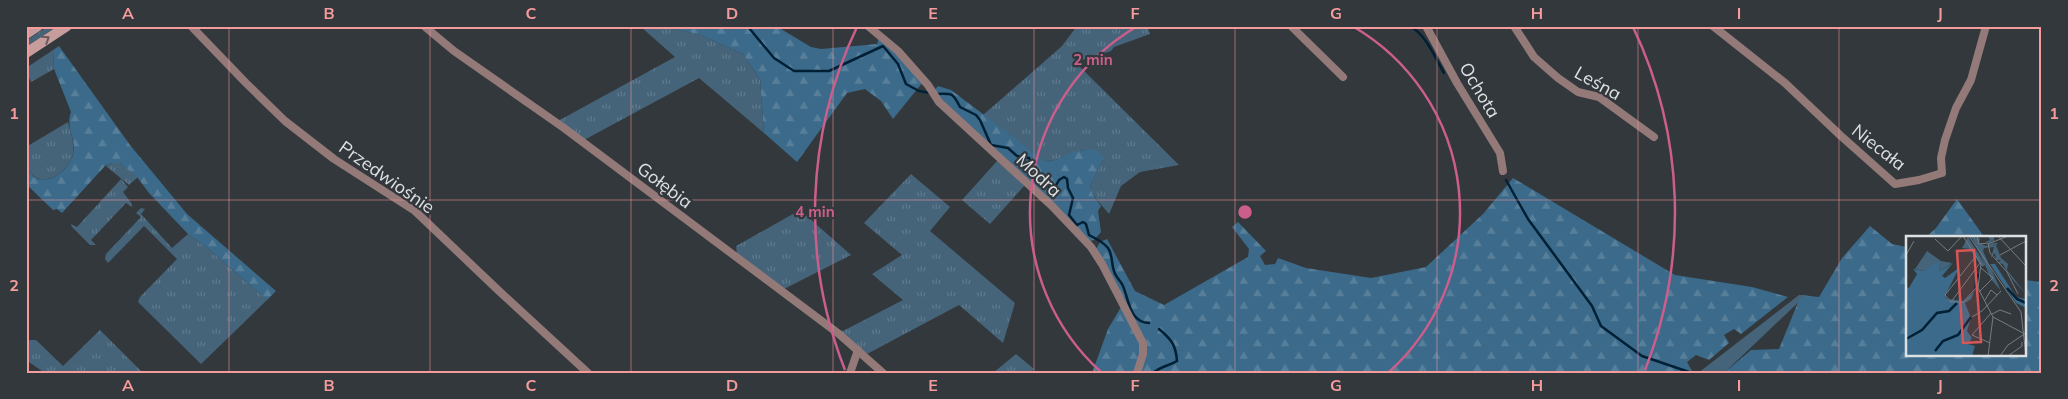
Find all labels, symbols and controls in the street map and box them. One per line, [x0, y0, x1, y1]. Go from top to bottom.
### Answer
text: A [122, 3, 134, 23]
text: B [323, 3, 335, 23]
text: C [526, 3, 537, 23]
text: D [726, 3, 738, 23]
text: E [928, 3, 938, 23]
text: F [1130, 3, 1140, 23]
text: G [1330, 3, 1342, 23]
text: H [1531, 3, 1543, 23]
text: I [1737, 3, 1741, 23]
text: J [1937, 3, 1943, 23]
one-way arrow [41, 36, 50, 46]
text: 2 min [1073, 50, 1113, 69]
street label: Ochota [1455, 58, 1505, 122]
street label: Leśna [1571, 61, 1625, 105]
text: 1 [9, 103, 19, 123]
text: 1 [2049, 103, 2059, 123]
street label: Niecała [1847, 119, 1911, 175]
street label: Przedwiośnie [335, 136, 439, 218]
street label: Modra [1011, 148, 1067, 202]
street label: Gołębia [633, 157, 697, 213]
text: 4 min [795, 202, 835, 221]
centre of rings [1236, 203, 1254, 221]
inset map [1906, 236, 2026, 356]
text: 2 [9, 275, 19, 295]
text: 2 [2049, 275, 2059, 295]
text: A [122, 375, 134, 395]
text: B [323, 375, 335, 395]
text: C [526, 375, 537, 395]
text: D [726, 375, 738, 395]
text: E [928, 375, 938, 395]
text: F [1130, 375, 1140, 395]
text: G [1330, 375, 1342, 395]
text: H [1531, 375, 1543, 395]
text: I [1737, 375, 1741, 395]
text: J [1937, 375, 1943, 395]

